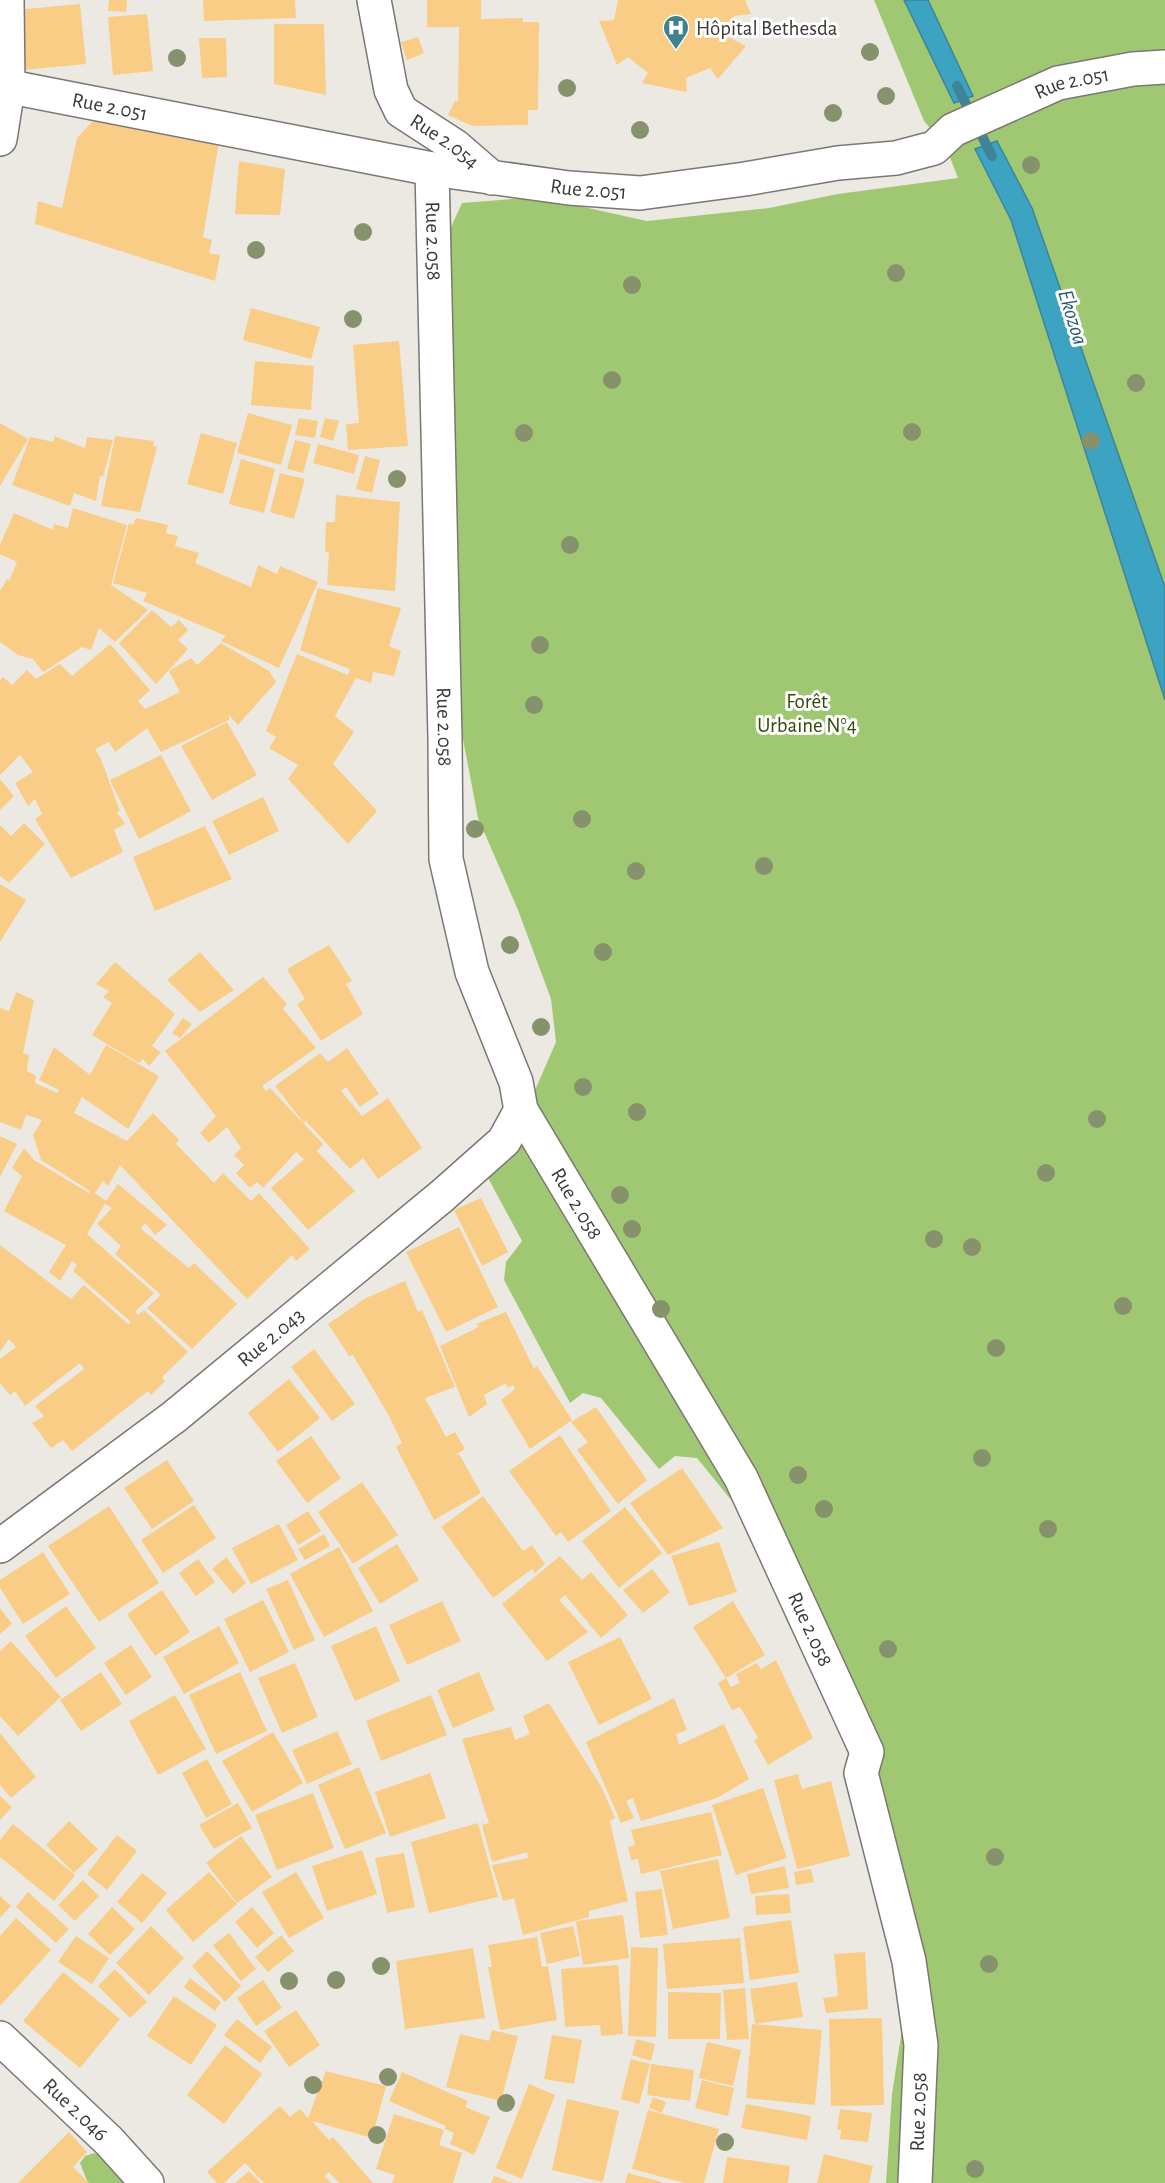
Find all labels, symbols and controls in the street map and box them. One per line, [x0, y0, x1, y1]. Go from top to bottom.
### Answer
hospital icon: Hôpital Bethesda [661, 13, 691, 51]
place label: Hôpital Bethesda [696, 18, 838, 39]
street label: Rue 2.051 [1031, 64, 1111, 103]
street label: Rue 2.051 [70, 89, 149, 124]
street label: Rue 2.054 [406, 110, 483, 173]
street label: Rue 2.051 [549, 176, 627, 203]
street label: Rue 2.058 [422, 201, 445, 281]
water label: Ekozoa [1054, 287, 1092, 348]
street label: Rue 2.058 [433, 687, 455, 767]
park label: Forêt Urbaine N°4 [757, 691, 857, 736]
street label: Rue 2.058 [547, 1164, 606, 1243]
street label: Rue 2.043 [234, 1304, 308, 1371]
street label: Rue 2.058 [784, 1589, 836, 1670]
street label: Rue 2.058 [907, 2072, 930, 2152]
street label: Rue 2.046 [39, 2074, 112, 2145]

